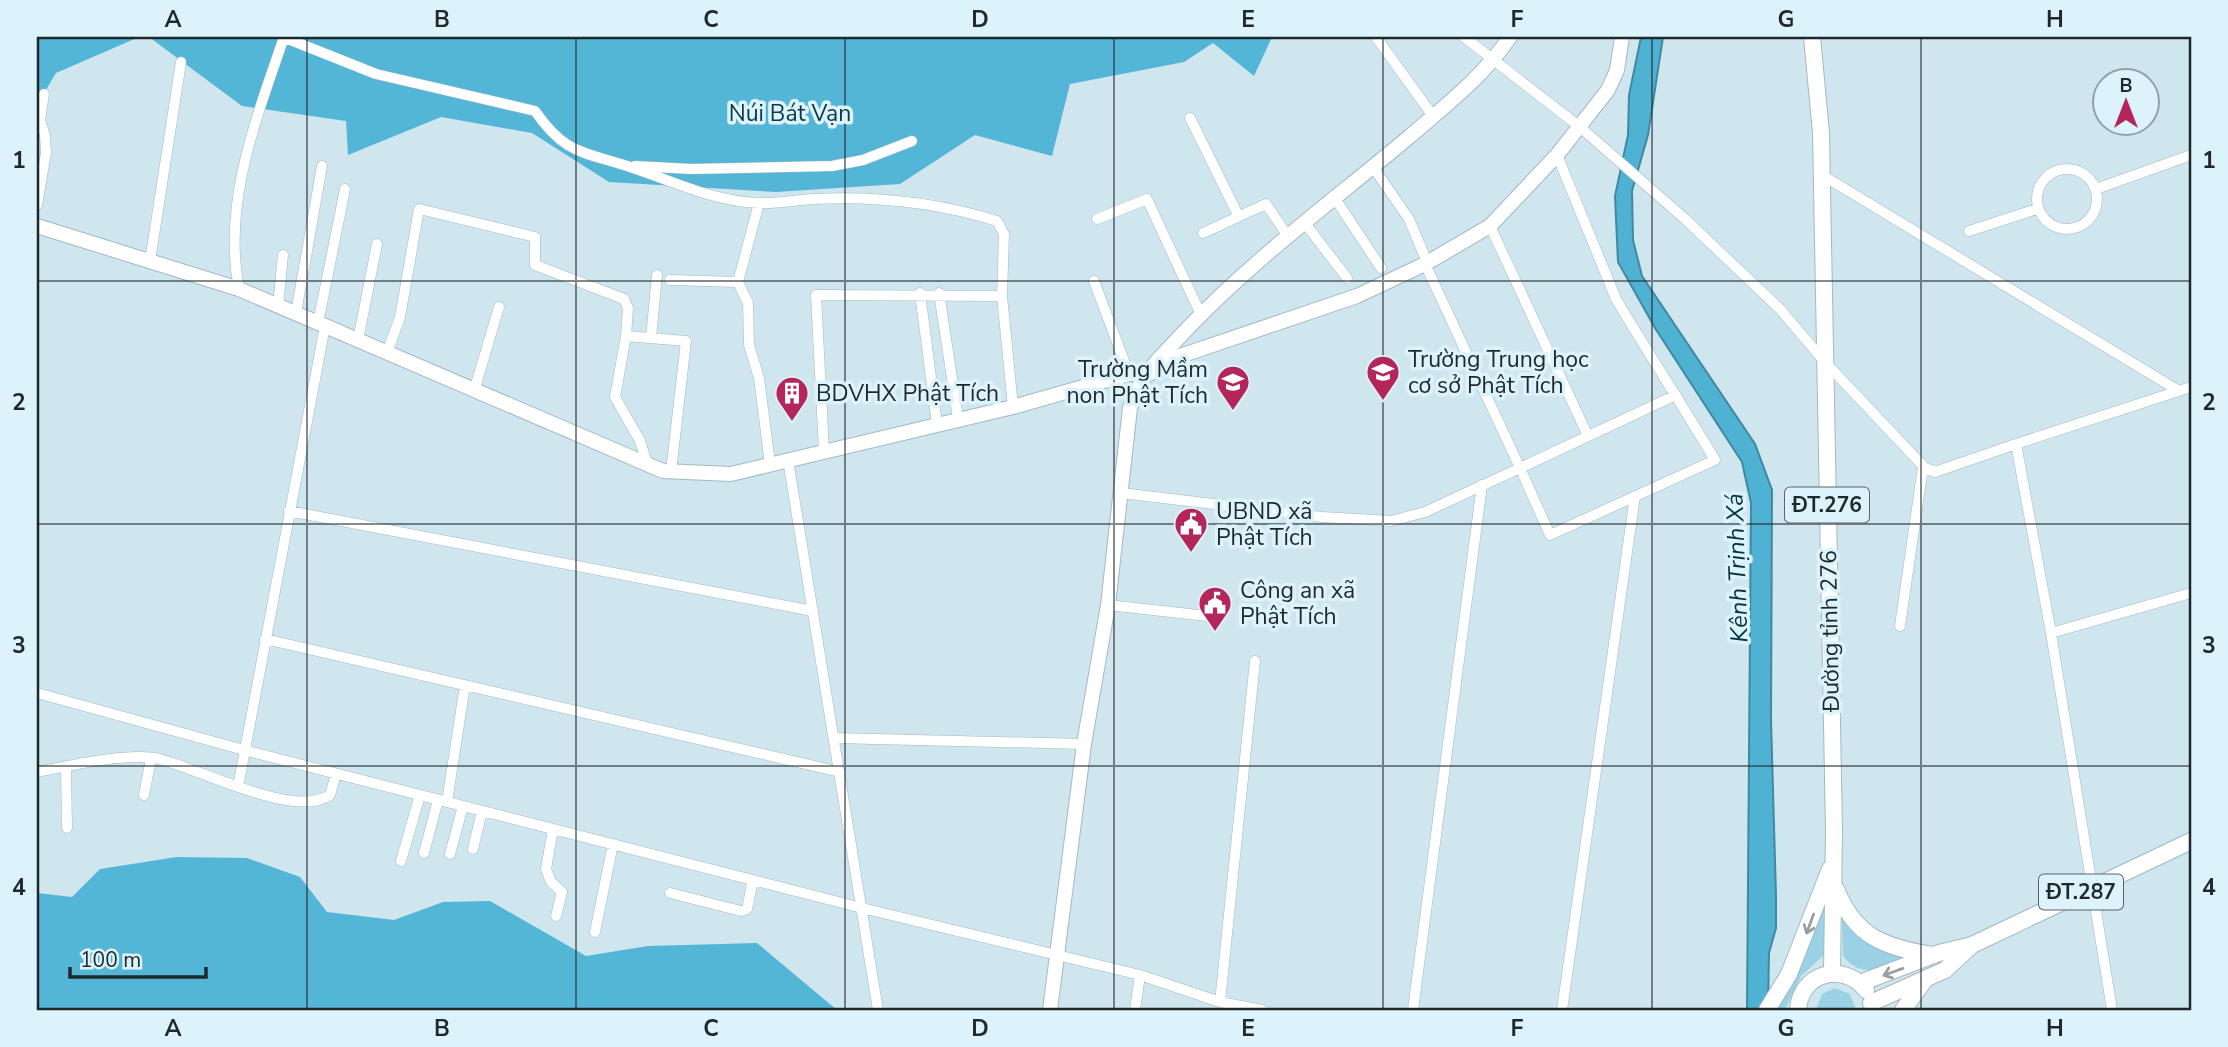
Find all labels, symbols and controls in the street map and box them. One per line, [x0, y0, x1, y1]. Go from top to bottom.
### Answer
text: A [164, 4, 182, 35]
text: B [434, 4, 450, 35]
text: C [703, 4, 719, 35]
text: D [971, 4, 989, 35]
text: E [1241, 4, 1255, 35]
text: F [1511, 4, 1524, 35]
text: G [1778, 4, 1794, 35]
text: H [2046, 4, 2064, 35]
north arrow [2092, 66, 2162, 136]
text: B [2119, 73, 2133, 99]
park label: Núi Bát Vạn [729, 98, 851, 129]
text: 1 [12, 145, 26, 176]
text: 1 [2202, 145, 2216, 176]
place label: Trường Trung học cơ sở Phật Tích [1408, 344, 1589, 401]
school or university icon: Trường Trung học cơ sở Phật Tích [1364, 353, 1402, 402]
place label: Trường Mầm non Phật Tích [1067, 354, 1208, 411]
school or university icon: Trường Mầm non Phật Tích [1214, 363, 1252, 412]
building icon: BDVHX Phật Tích [773, 374, 811, 423]
place label: BDVHX Phật Tích [816, 378, 999, 409]
text: 2 [12, 387, 26, 418]
text: 2 [2202, 387, 2216, 418]
road number: ĐT.276 [1785, 488, 1869, 522]
water label: Kênh Trịnh Xá [1718, 492, 1756, 643]
place label: UBND xã Phật Tích [1216, 496, 1313, 553]
public building icon: UBND xã Phật Tích [1172, 505, 1210, 554]
street label: Đường tỉnh 276 [1813, 550, 1847, 713]
place label: Công an xã Phật Tích [1240, 575, 1355, 632]
public building icon: Công an xã Phật Tích [1196, 584, 1234, 633]
text: 3 [12, 630, 26, 661]
text: 3 [2202, 630, 2216, 661]
text: 4 [12, 872, 26, 903]
text: 4 [2202, 872, 2216, 903]
road number: ĐT.287 [2039, 874, 2123, 910]
one-way arrow [1802, 912, 1815, 934]
scale bar [70, 935, 206, 979]
text: 100 m [80, 946, 141, 974]
one-way arrow [1882, 966, 1904, 979]
text: A [164, 1013, 182, 1044]
text: B [434, 1013, 450, 1044]
text: C [703, 1013, 719, 1044]
text: D [971, 1013, 989, 1044]
text: E [1241, 1013, 1255, 1044]
text: F [1511, 1013, 1524, 1044]
text: G [1778, 1013, 1794, 1044]
text: H [2046, 1013, 2064, 1044]

